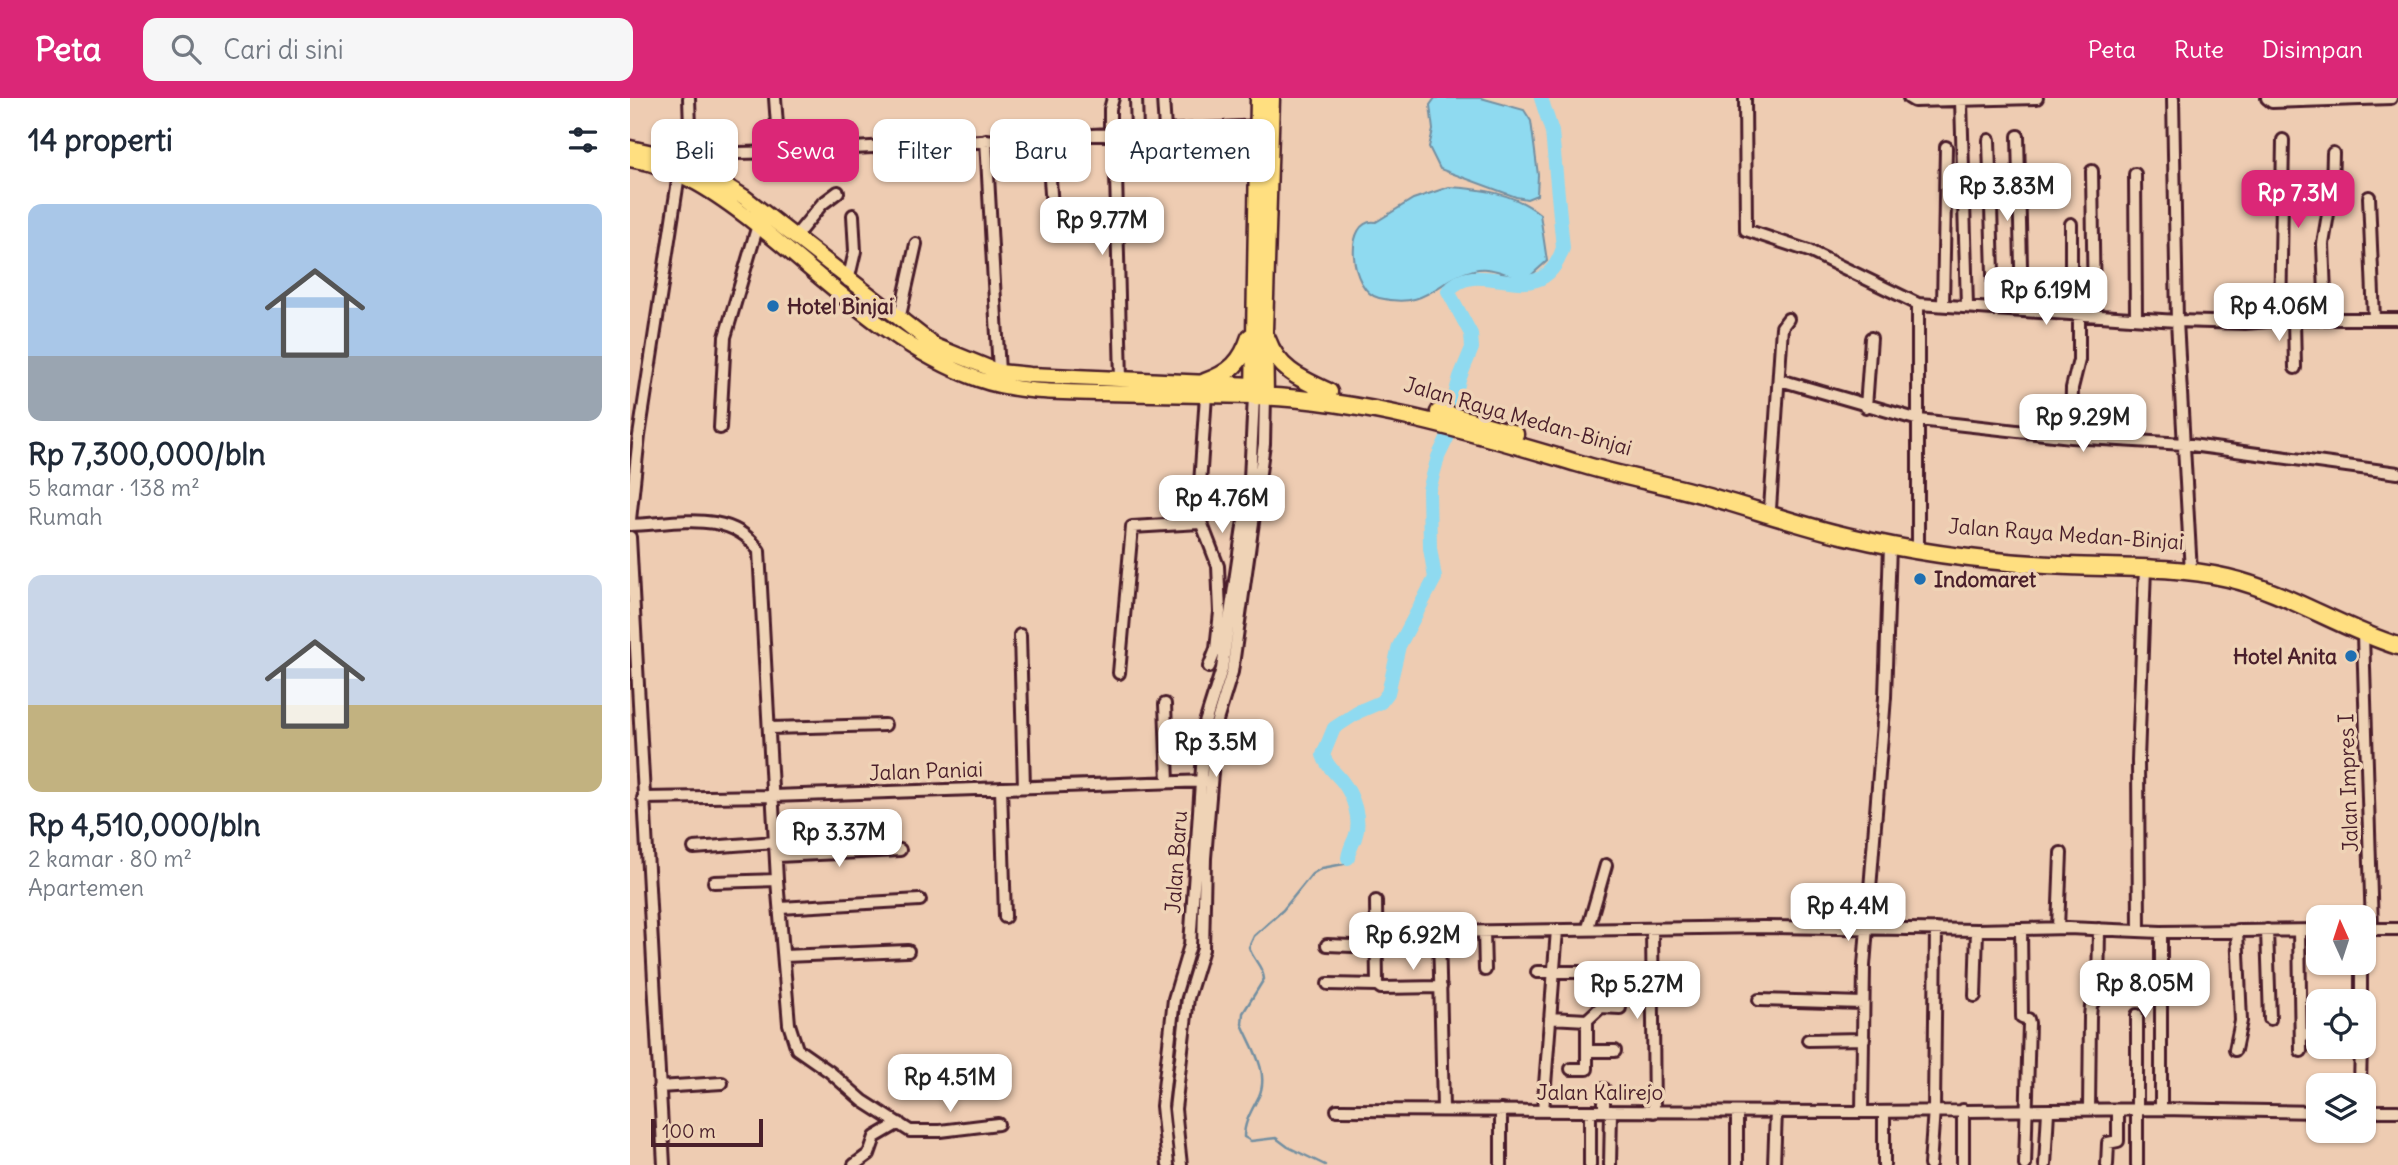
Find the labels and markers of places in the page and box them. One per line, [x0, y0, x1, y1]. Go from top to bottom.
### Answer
pin: Rp 3.83M [1935, 164, 2079, 223]
pin: Rp 7.3M [2233, 170, 2363, 230]
pin: Rp 9.77M [1030, 198, 1174, 257]
pin: Rp 6.19M [1974, 268, 2118, 327]
pin: Rp 4.06M [2207, 284, 2351, 343]
place label: Hotel Binjai [787, 293, 894, 320]
marker: Hotel Binjai [765, 298, 781, 314]
pin: Rp 9.29M [2011, 394, 2155, 454]
pin: Rp 4.76M [1150, 476, 1294, 535]
place label: Indomaret [1934, 566, 2037, 593]
marker: Indomaret [1912, 571, 1928, 587]
place label: Hotel Anita [2233, 643, 2337, 670]
marker: Hotel Anita [2343, 648, 2359, 664]
pin: Rp 3.5M [1151, 720, 1281, 779]
pin: Rp 3.37M [767, 810, 911, 869]
pin: Rp 4.4M [1783, 884, 1913, 943]
pin: Rp 6.92M [1341, 912, 1485, 972]
pin: Rp 8.05M [2073, 960, 2217, 1020]
pin: Rp 5.27M [1565, 962, 1709, 1021]
pin: Rp 4.51M [878, 1054, 1022, 1114]

